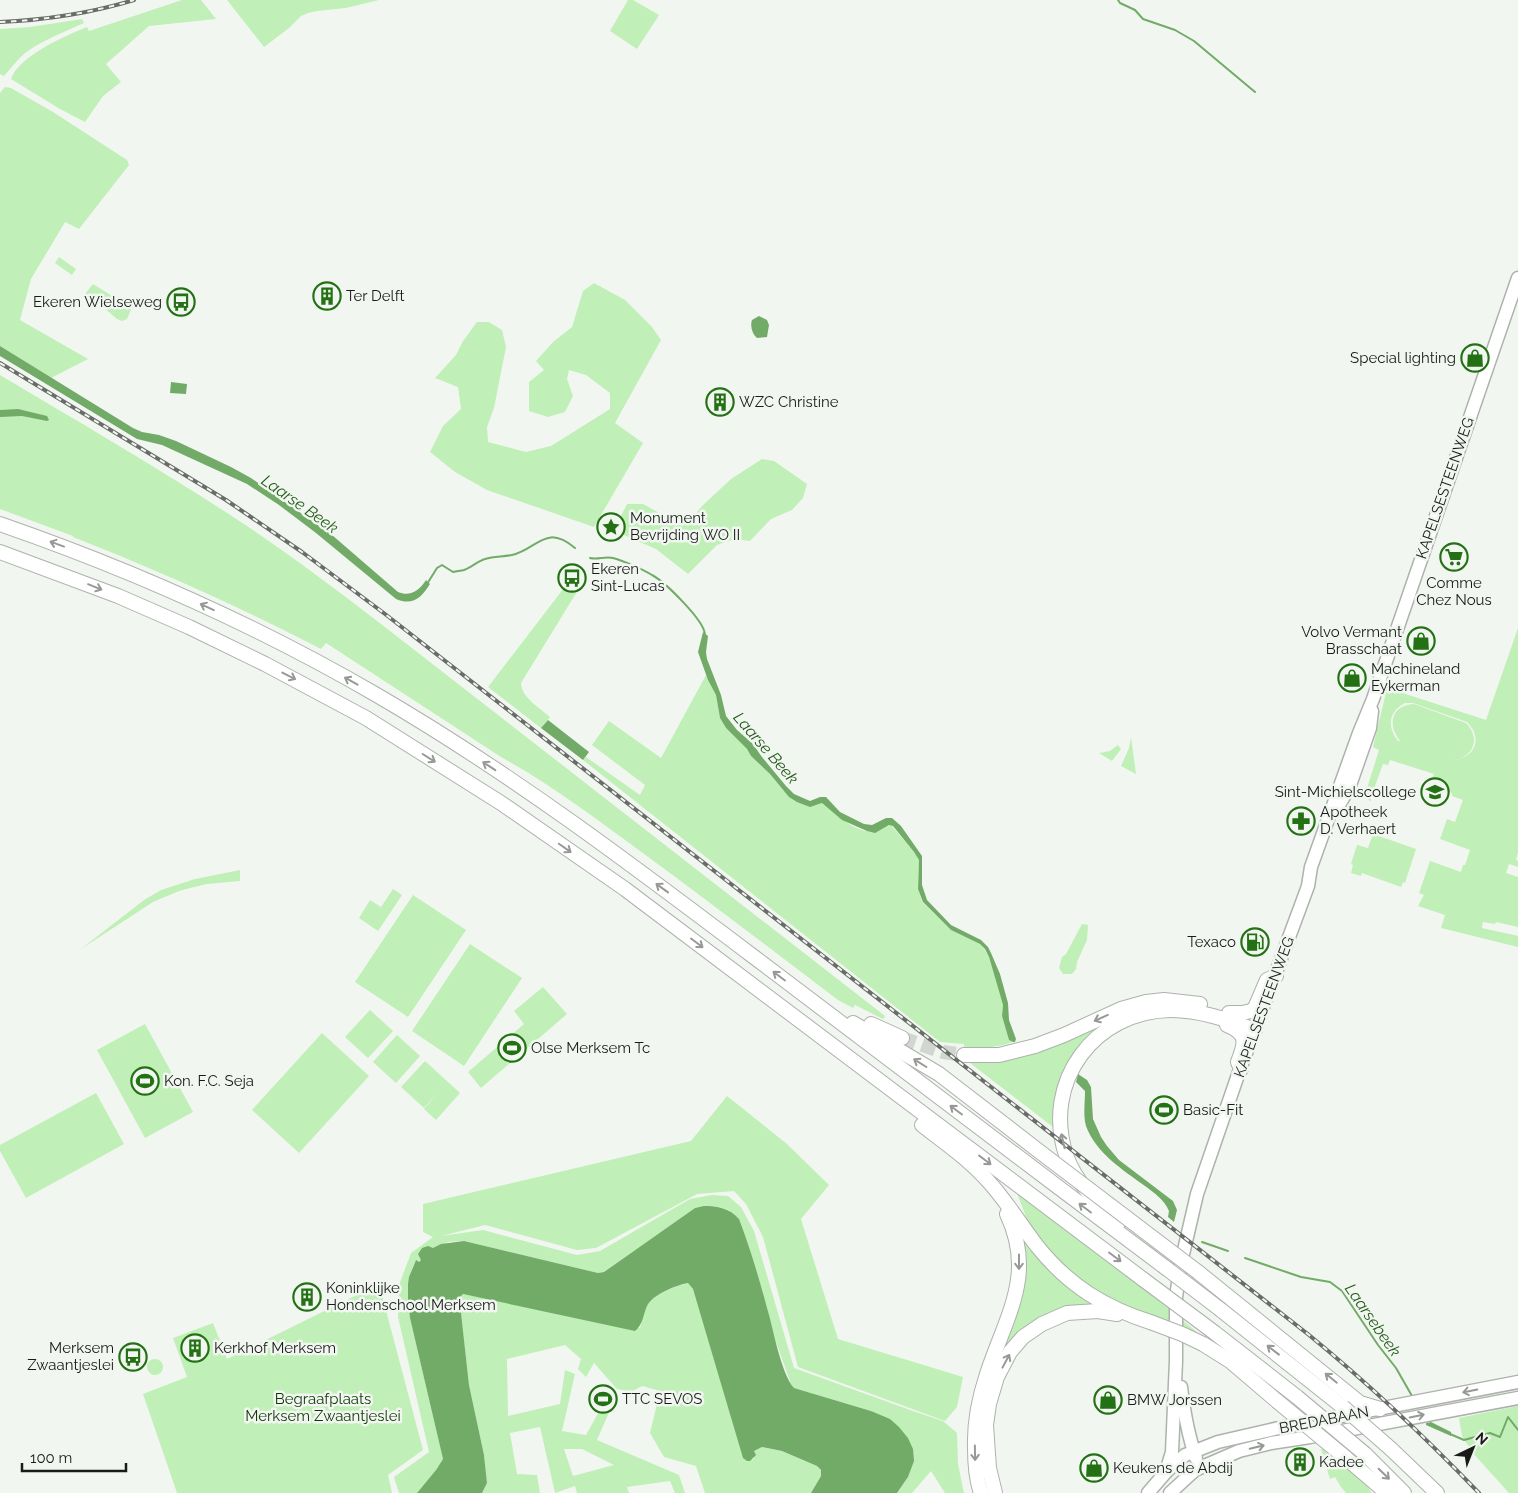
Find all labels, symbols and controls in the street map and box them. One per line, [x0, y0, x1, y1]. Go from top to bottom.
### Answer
building icon: Ter Delft [312, 281, 342, 311]
bus stop icon: Ekeren Wielseweg [166, 287, 196, 317]
place label: Ter Delft [346, 287, 405, 305]
place label: Ekeren Wielseweg [33, 293, 162, 311]
shop icon: Special lighting [1460, 343, 1490, 373]
place label: Special lighting [1350, 349, 1456, 367]
building icon: WZC Christine [705, 387, 735, 417]
place label: WZC Christine [739, 393, 839, 411]
street label: KAPELSESTEENWEG [1412, 415, 1478, 561]
water label: Laarse Beek [258, 471, 342, 538]
place label: Monument Bevrijding WO II [630, 509, 740, 544]
place icon: Monument Bevrijding WO II [596, 512, 626, 542]
one-way arrow [50, 539, 65, 548]
supermarket icon: Comme Chez Nous [1439, 542, 1469, 572]
place label: Ekeren Sint-Lucas [591, 560, 665, 595]
bus stop icon: Ekeren Sint-Lucas [557, 563, 587, 593]
place label: Comme Chez Nous [1416, 574, 1492, 609]
one-way arrow [87, 583, 102, 592]
one-way arrow [200, 601, 215, 611]
place label: Volvo Vermant Brasschaat [1301, 623, 1402, 658]
shop icon: Volvo Vermant Brasschaat [1406, 626, 1436, 656]
place label: Machineland Eykerman [1371, 660, 1460, 695]
shop icon: Machineland Eykerman [1337, 663, 1367, 693]
one-way arrow [281, 672, 296, 681]
one-way arrow [344, 676, 359, 686]
water label: Laarse Beek [730, 708, 803, 788]
one-way arrow [422, 754, 436, 764]
one-way arrow [483, 761, 497, 771]
school or university icon: Sint-Michielscollege [1420, 777, 1450, 807]
place label: Sint-Michielscollege [1275, 783, 1416, 801]
place label: Apotheek D. Verhaert [1320, 803, 1396, 838]
pharmacy icon: Apotheek D. Verhaert [1286, 806, 1316, 836]
one-way arrow [558, 843, 572, 853]
one-way arrow [655, 883, 669, 893]
fuel station icon: Texaco [1240, 927, 1270, 957]
place label: Texaco [1187, 933, 1236, 951]
street label: KAPELSESTEENWEG [1230, 934, 1298, 1080]
one-way arrow [690, 938, 704, 948]
one-way arrow [772, 971, 786, 981]
one-way arrow [1094, 1014, 1109, 1024]
sports icon: Olse Merksem Tc [497, 1033, 527, 1063]
place label: Olse Merksem Tc [531, 1039, 650, 1057]
one-way arrow [914, 1058, 928, 1068]
sports icon: Kon. F.C. Seja [130, 1066, 160, 1096]
place label: Kon. F.C. Seja [164, 1072, 254, 1090]
sports icon: Basic-Fit [1149, 1095, 1179, 1125]
place label: Basic-Fit [1183, 1101, 1243, 1119]
one-way arrow [950, 1104, 963, 1115]
one-way arrow [1058, 1134, 1067, 1150]
one-way arrow [978, 1155, 992, 1165]
one-way arrow [1079, 1202, 1092, 1213]
one-way arrow [1108, 1252, 1121, 1263]
one-way arrow [1014, 1254, 1024, 1270]
place label: Koninklijke Hondenschool Merksem [326, 1279, 496, 1314]
water label: Laarsebeek [1341, 1280, 1405, 1360]
building icon: Koninklijke Hondenschool Merksem [292, 1282, 322, 1312]
building icon: Kerkhof Merksem [180, 1333, 210, 1363]
place label: Merksem Zwaantjeslei [27, 1339, 114, 1374]
place label: Kerkhof Merksem [214, 1339, 336, 1357]
bus stop icon: Merksem Zwaantjeslei [118, 1342, 148, 1372]
one-way arrow [1267, 1345, 1280, 1356]
one-way arrow [1002, 1354, 1011, 1369]
one-way arrow [1324, 1373, 1338, 1383]
sports icon: TTC SEVOS [588, 1384, 618, 1414]
shop icon: BMW Jorssen [1093, 1385, 1123, 1415]
one-way arrow [1463, 1386, 1479, 1396]
park label: Begraafplaats Merksem Zwaantjeslei [245, 1390, 401, 1425]
place label: TTC SEVOS [622, 1390, 702, 1408]
place label: BMW Jorssen [1127, 1391, 1222, 1409]
street label: BREDABAAN [1278, 1402, 1370, 1438]
one-way arrow [1408, 1411, 1424, 1421]
north arrow [1448, 1423, 1498, 1473]
text: N [1473, 1429, 1491, 1448]
scale bar [22, 1440, 126, 1472]
one-way arrow [1249, 1442, 1265, 1451]
one-way arrow [970, 1445, 979, 1461]
building icon: Kadee [1285, 1447, 1315, 1477]
text: 100 m [30, 1449, 72, 1467]
shop icon: Keukens de Abdij [1079, 1453, 1109, 1483]
place label: Kadee [1319, 1453, 1364, 1471]
place label: Keukens de Abdij [1113, 1459, 1233, 1477]
one-way arrow [1378, 1468, 1391, 1480]

